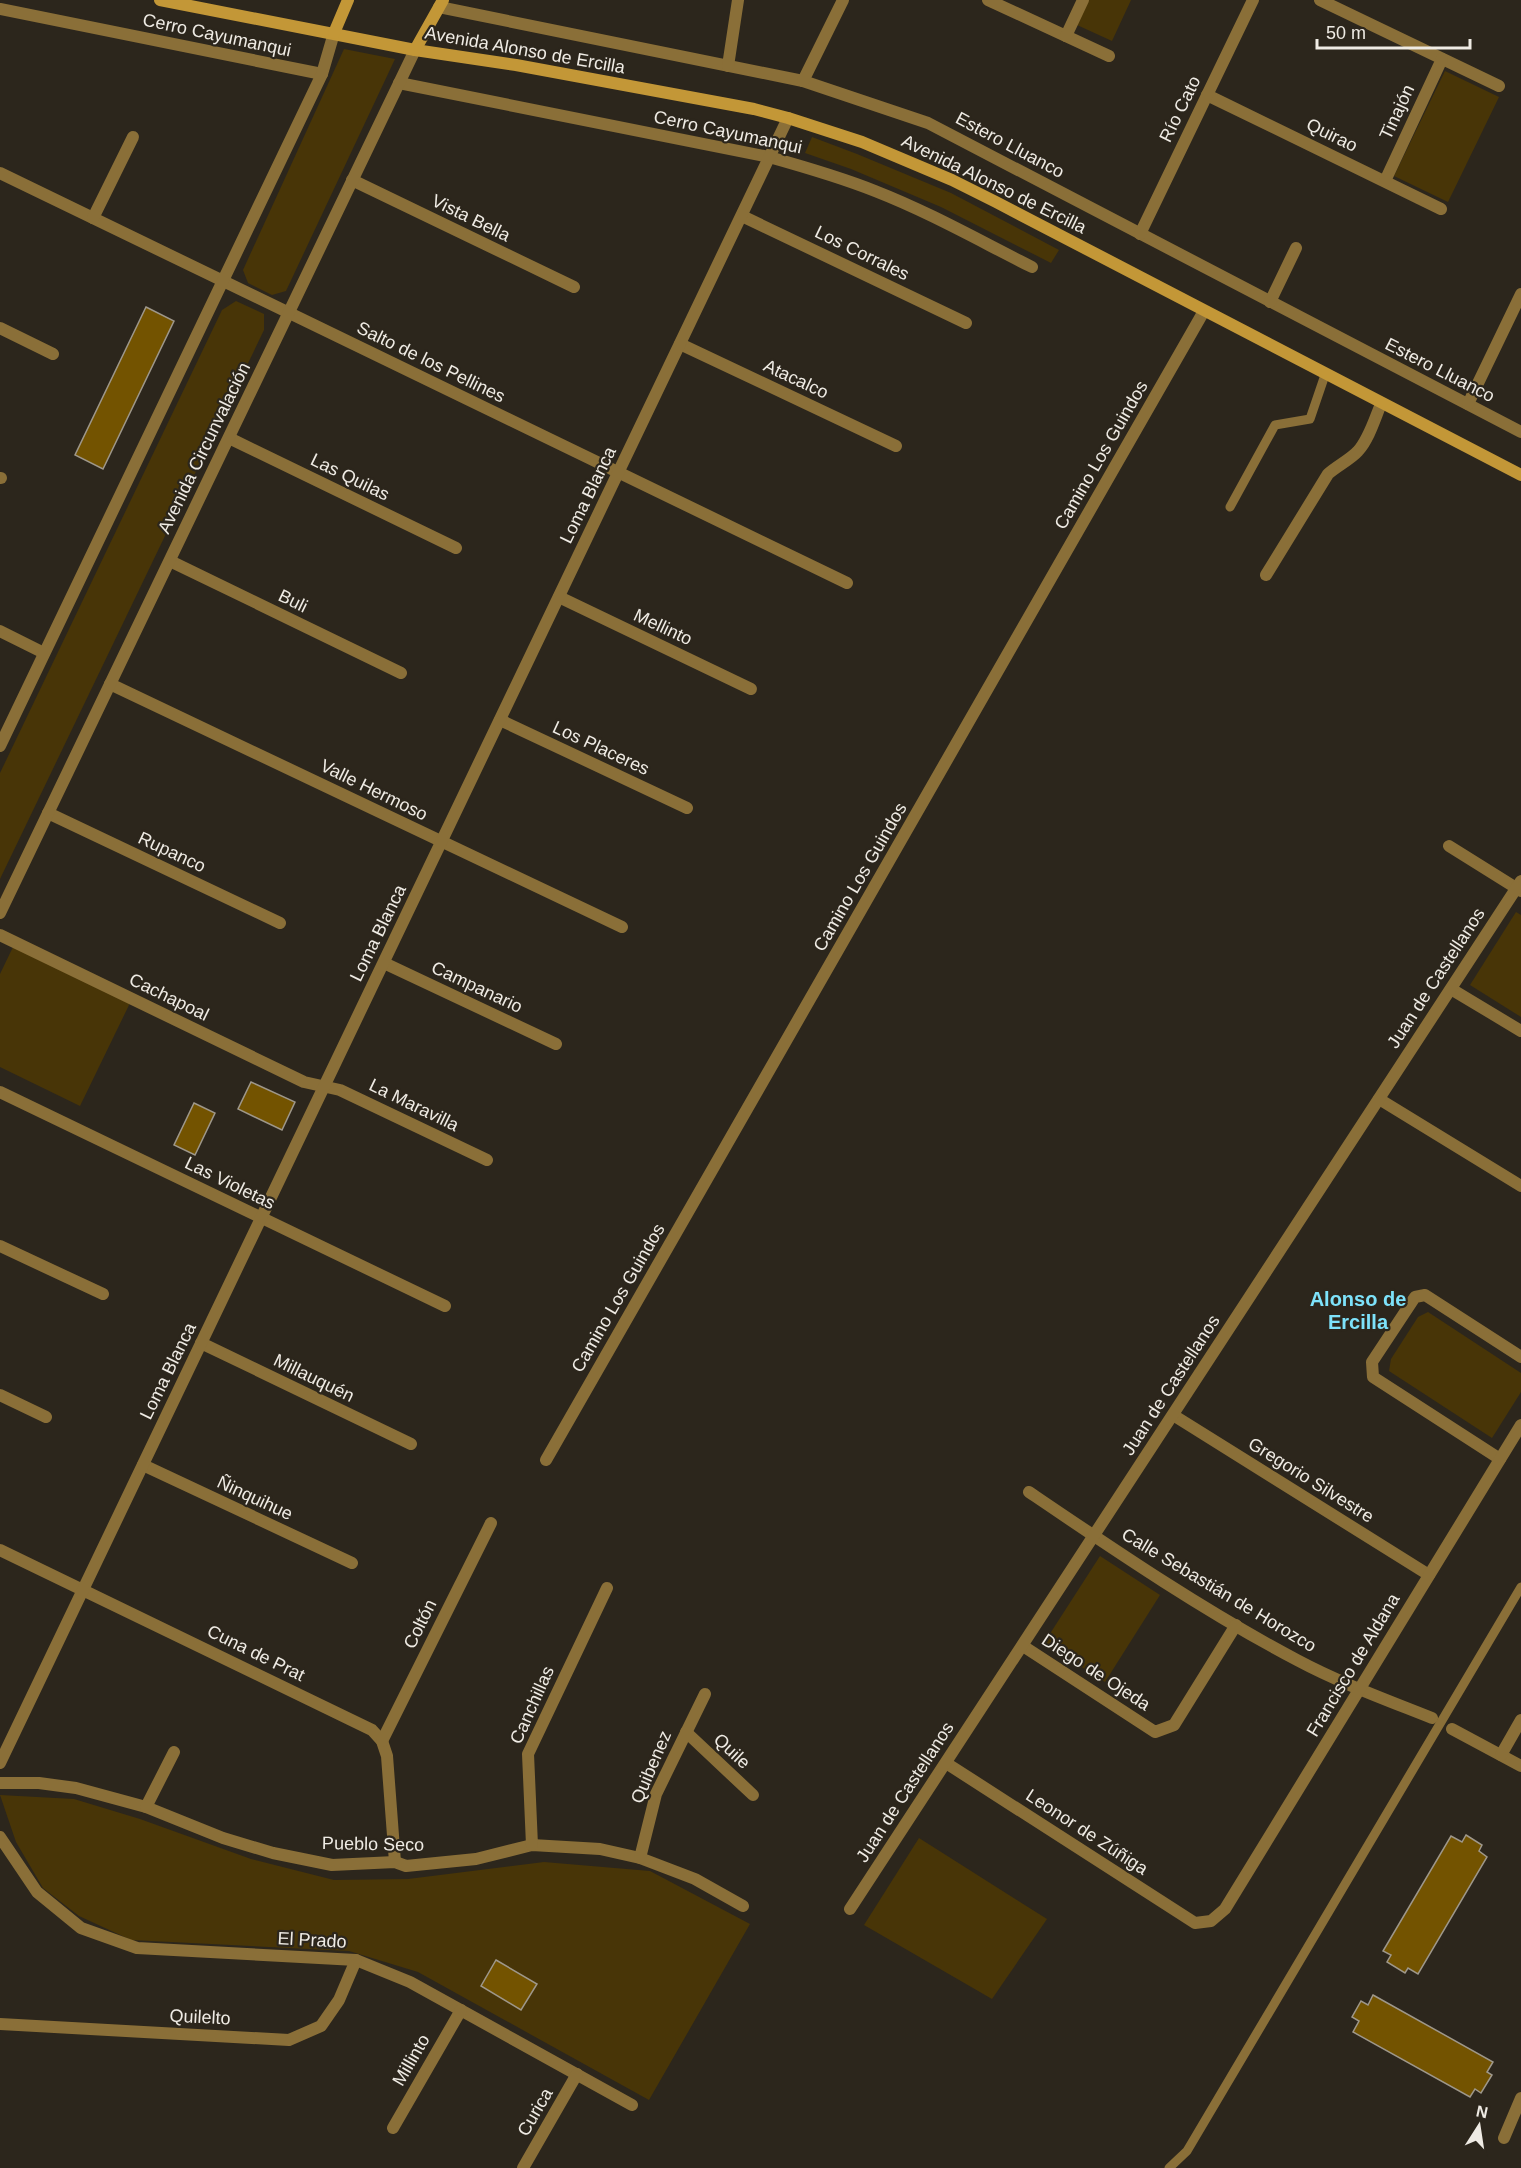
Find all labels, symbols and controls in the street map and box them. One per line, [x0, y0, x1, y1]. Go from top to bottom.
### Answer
street label: Cerro Cayumanqui [141, 10, 293, 60]
scale bar [1317, 12, 1470, 50]
street label: Avenida Alonso de Ercilla [423, 23, 628, 78]
text: 50 m [1326, 23, 1366, 43]
street label: Río Cato [1155, 73, 1205, 145]
street label: Tinajón [1376, 81, 1418, 143]
street label: Cerro Cayumanqui [652, 107, 804, 157]
street label: Estero Lluanco [952, 108, 1068, 182]
street label: Quirao [1303, 114, 1361, 156]
street label: Avenida Alonso de Ercilla [898, 131, 1090, 238]
street label: Vista Bella [429, 190, 514, 246]
street label: Los Corrales [812, 222, 912, 284]
street label: Salto de los Pellines [354, 317, 508, 407]
street label: Estero Lluanco [1382, 334, 1498, 406]
street label: Atacalco [760, 355, 832, 403]
street label: Avenida Circunvalación [154, 359, 254, 537]
street label: Camino Los Guindos [1050, 377, 1152, 533]
street label: Loma Blanca [556, 443, 620, 547]
street label: Las Quilas [307, 449, 393, 505]
street label: Buli [275, 585, 311, 617]
street label: Mellinto [631, 605, 695, 649]
street label: Los Placeres [550, 717, 652, 779]
street label: Valle Hermoso [317, 755, 431, 825]
street label: Camino Los Guindos [809, 799, 911, 955]
street label: Rupanco [135, 828, 209, 876]
street label: Loma Blanca [346, 881, 410, 985]
street label: Juan de Castellanos [1383, 904, 1489, 1052]
street label: Campanario [428, 957, 526, 1017]
street label: Cachapoal [126, 969, 212, 1025]
street label: La Maravilla [366, 1075, 463, 1136]
street label: Las Violetas [182, 1153, 278, 1213]
street label: Camino Los Guindos [567, 1220, 669, 1376]
district label: Alonso de Ercilla [1310, 1288, 1406, 1333]
street label: Juan de Castellanos [1118, 1311, 1224, 1459]
street label: Loma Blanca [136, 1319, 200, 1423]
street label: Millauquén [270, 1350, 358, 1406]
street label: Gregorio Silvestre [1245, 1433, 1377, 1527]
street label: Ñinquihue [214, 1471, 296, 1524]
street label: Calle Sebastián de Horozco [1118, 1524, 1320, 1656]
street label: Francisco de Aldana [1302, 1589, 1404, 1740]
street label: Coltón [400, 1596, 440, 1652]
street label: Cuna de Prat [204, 1621, 308, 1685]
street label: Diego de Ojeda [1038, 1630, 1155, 1715]
street label: Canchillas [506, 1663, 558, 1747]
street label: Juan de Castellanos [852, 1718, 958, 1866]
street label: Quibenez [627, 1728, 675, 1806]
street label: Quile [710, 1729, 754, 1773]
street label: Leonor de Zúñiga [1022, 1785, 1152, 1879]
street label: Pueblo Seco [322, 1833, 424, 1855]
street label: El Prado [277, 1928, 347, 1952]
street label: Quilelto [169, 2005, 231, 2029]
street label: Millinto [388, 2031, 434, 2089]
street label: Curica [513, 2084, 557, 2140]
north arrow [1449, 2096, 1509, 2156]
text: N [1475, 2102, 1489, 2121]

